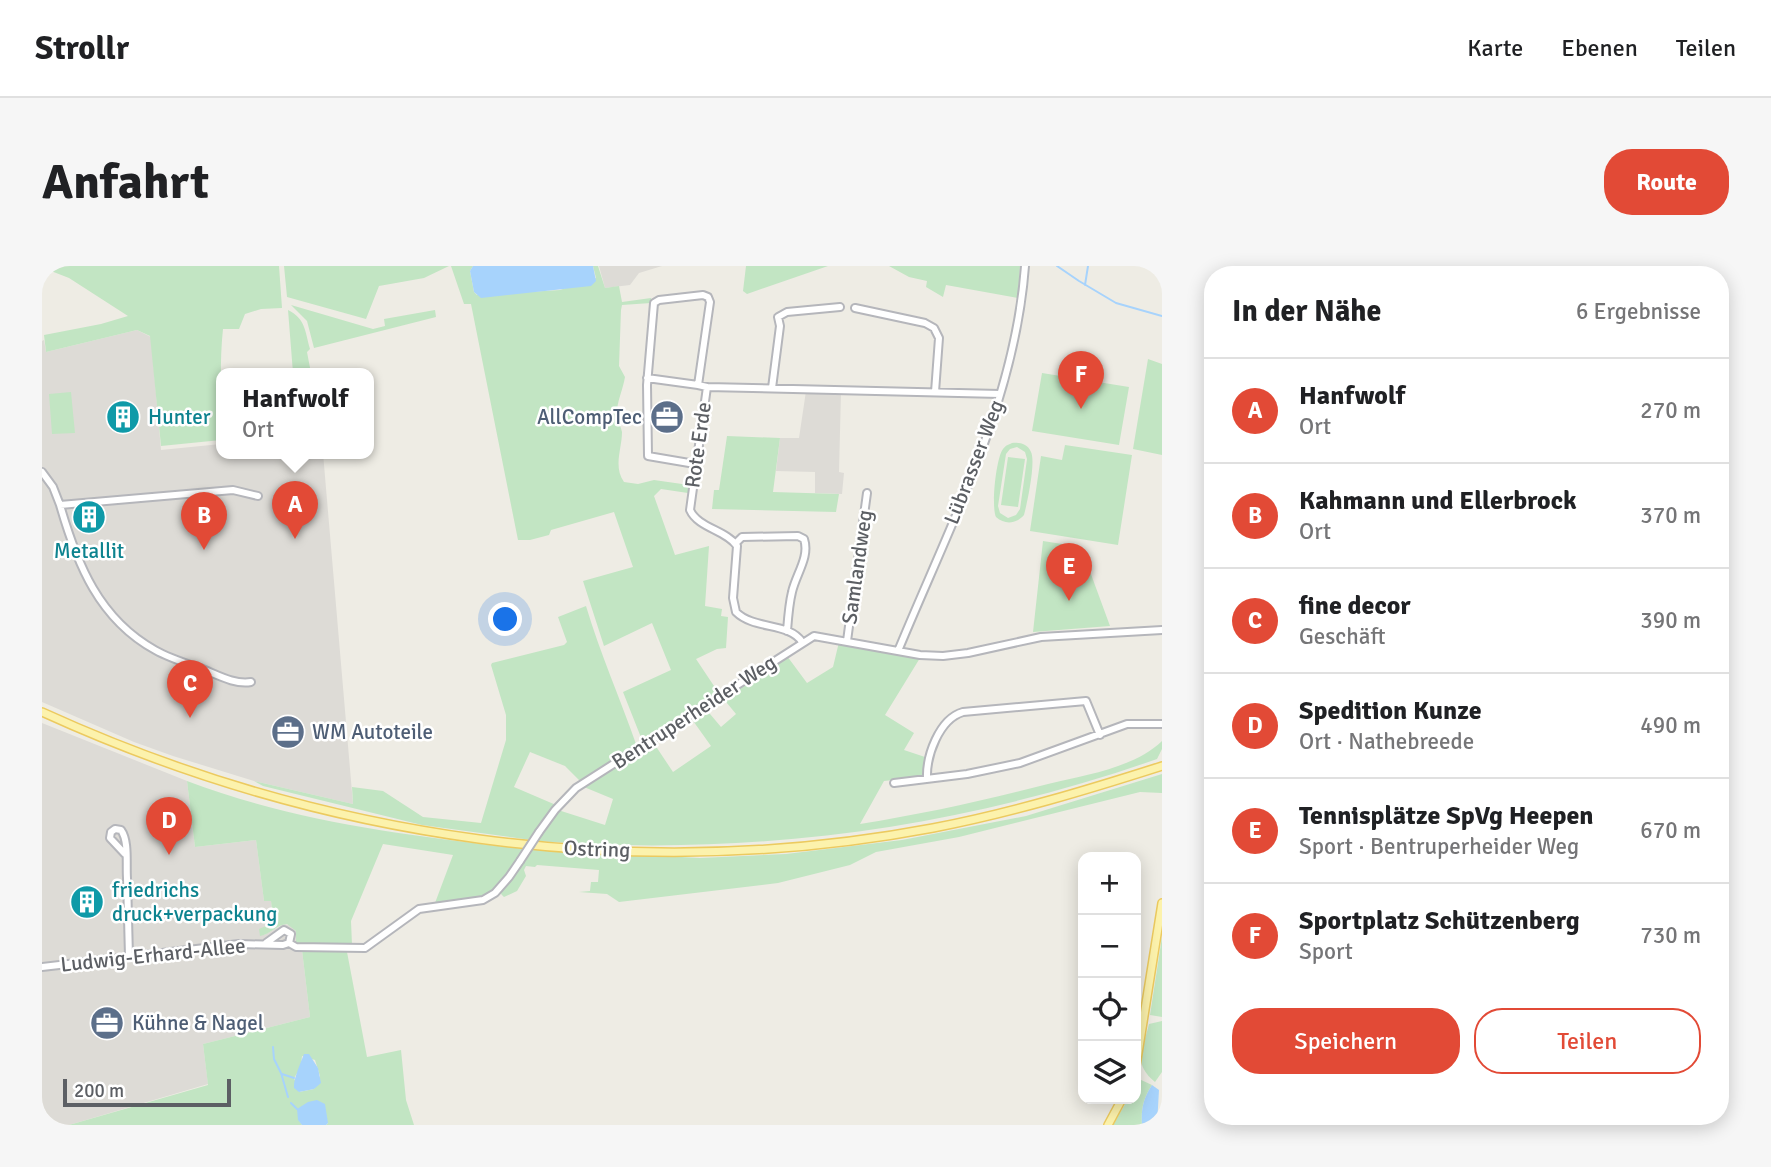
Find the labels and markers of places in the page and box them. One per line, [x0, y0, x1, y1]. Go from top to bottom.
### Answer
pin: F [1058, 351, 1104, 409]
building icon: Hunter [104, 398, 142, 436]
office icon: AllCompTec [648, 398, 686, 436]
place label: Hunter [148, 404, 211, 430]
place label: AllCompTec [537, 404, 642, 430]
pin: A [272, 481, 318, 539]
pin: B [181, 492, 227, 550]
building icon: Metallit [70, 498, 108, 536]
place label: Metallit [54, 538, 124, 564]
pin: E [1046, 543, 1092, 601]
pin: C [167, 660, 213, 718]
office icon: WM Autoteile [269, 713, 307, 751]
place label: WM Autoteile [312, 719, 433, 745]
pin: D [146, 797, 192, 855]
place label: friedrichs druck+verpackung [112, 877, 277, 927]
building icon: friedrichs druck+verpackung [68, 883, 106, 921]
office icon: Kühne & Nagel [88, 1004, 126, 1042]
place label: Kühne & Nagel [132, 1010, 264, 1036]

